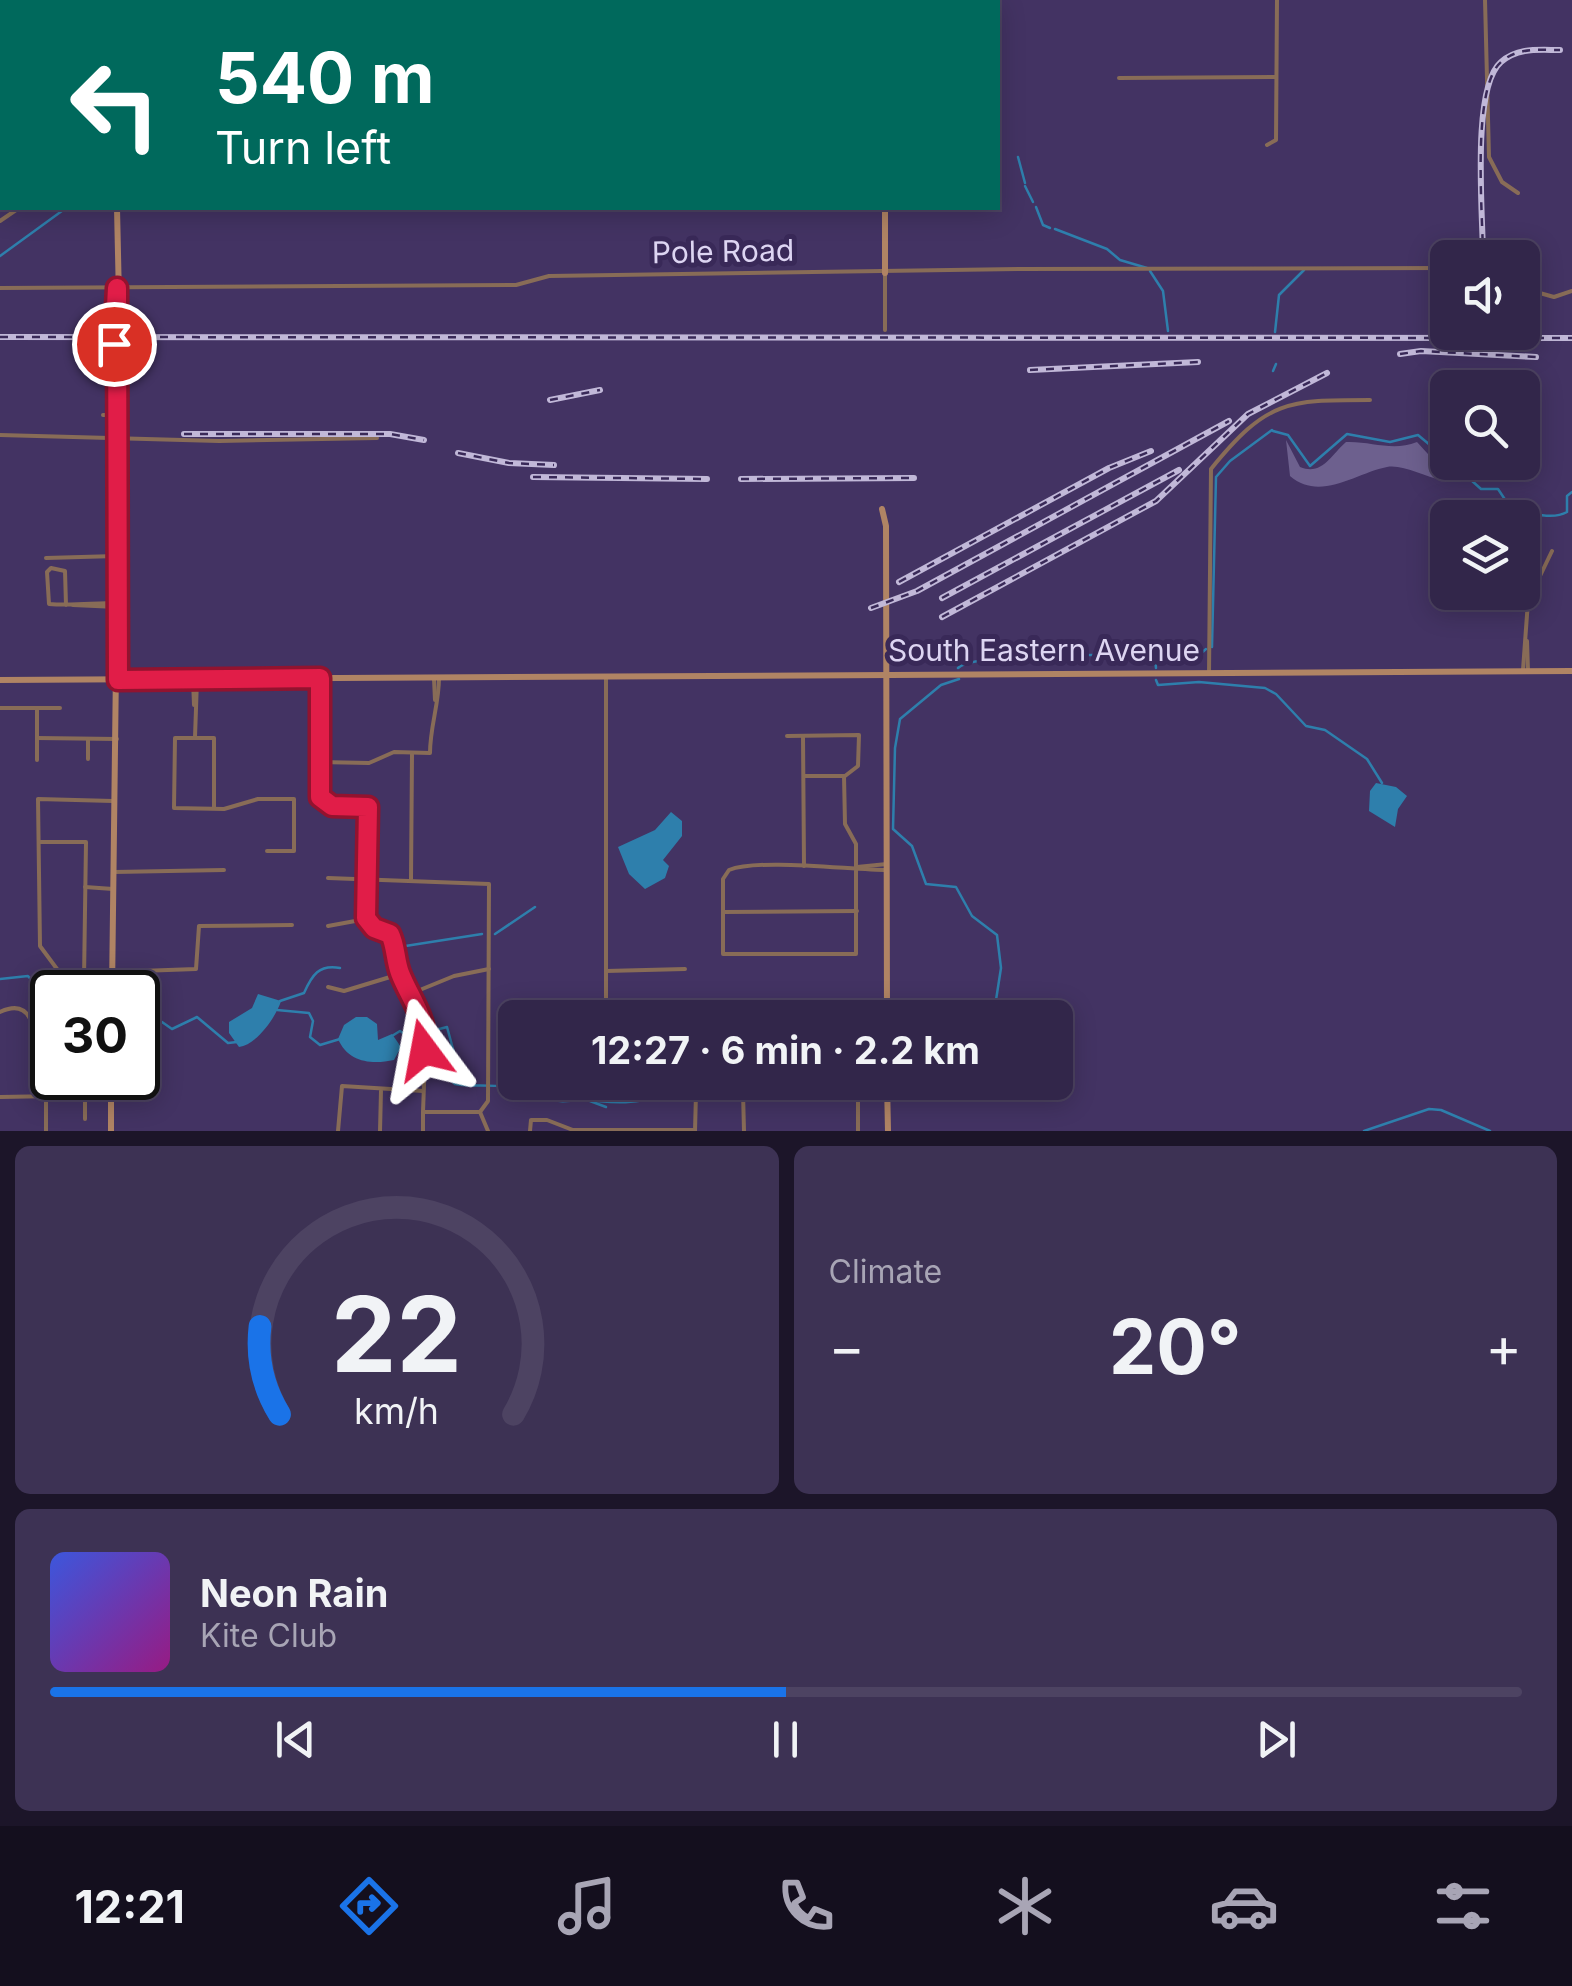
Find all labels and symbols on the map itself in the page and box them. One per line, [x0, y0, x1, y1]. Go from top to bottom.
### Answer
street label: Pole Road [651, 232, 795, 270]
pin [72, 302, 157, 387]
street label: South Eastern Avenue [888, 632, 1200, 668]
speed limit sign: 30 [30, 970, 160, 1100]
position arrow [372, 998, 476, 1102]

